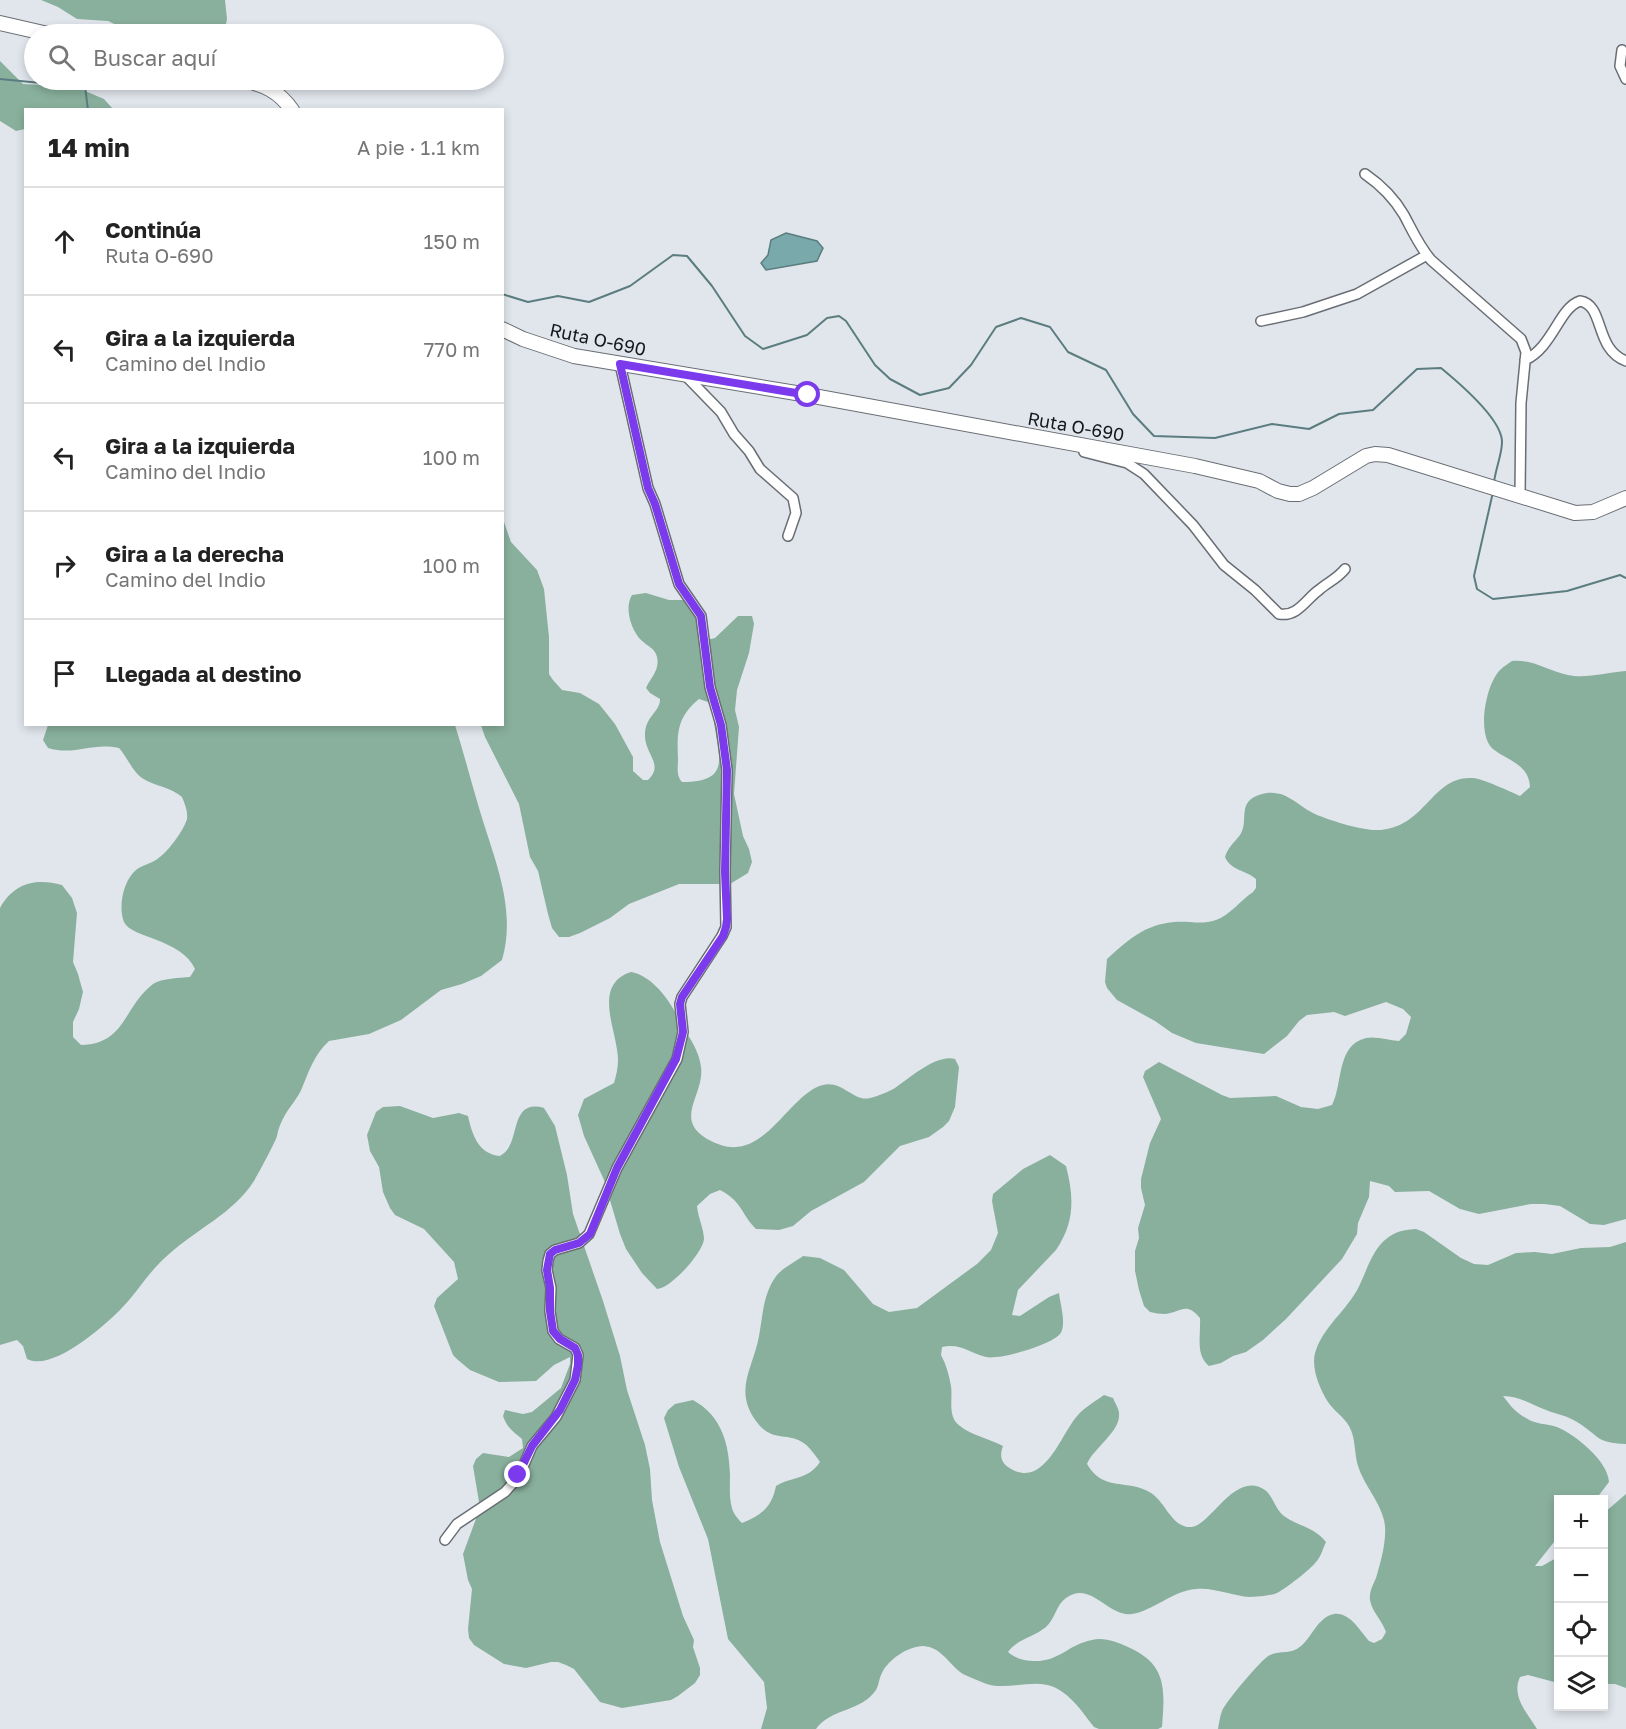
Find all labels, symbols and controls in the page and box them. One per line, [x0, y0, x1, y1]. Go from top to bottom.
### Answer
search box [24, 24, 504, 90]
icon: search [45, 41, 78, 74]
text: Buscar aquí [93, 44, 216, 71]
text: 14 min [48, 132, 130, 163]
text: A pie · 1.1 km [357, 135, 480, 159]
text: Continúa [105, 216, 201, 243]
icon: ahead [48, 225, 81, 258]
text: 150 m [424, 229, 480, 253]
text: Ruta O-690 [105, 243, 214, 267]
street label: Ruta O-690 [548, 318, 648, 360]
text: Gira a la izquierda [105, 324, 295, 351]
icon: left [48, 333, 81, 366]
text: 770 m [424, 337, 480, 361]
text: Camino del Indio [105, 351, 266, 375]
route start [794, 381, 820, 407]
street label: Ruta O-690 [1026, 407, 1126, 445]
text: Gira a la izquierda [105, 432, 295, 459]
icon: left [48, 441, 81, 474]
text: 100 m [423, 445, 480, 469]
text: Camino del Indio [105, 459, 266, 483]
text: Gira a la derecha [105, 540, 284, 567]
icon: right [48, 549, 81, 582]
text: 100 m [423, 553, 480, 577]
text: Camino del Indio [105, 567, 266, 591]
icon: arrive [48, 657, 81, 690]
text: Llegada al destino [105, 660, 302, 687]
route end [504, 1461, 530, 1487]
map controls [1554, 1495, 1608, 1711]
button: + [1554, 1495, 1608, 1549]
button: − [1554, 1549, 1608, 1603]
button: locate [1554, 1603, 1608, 1657]
button: layers [1554, 1657, 1608, 1711]

